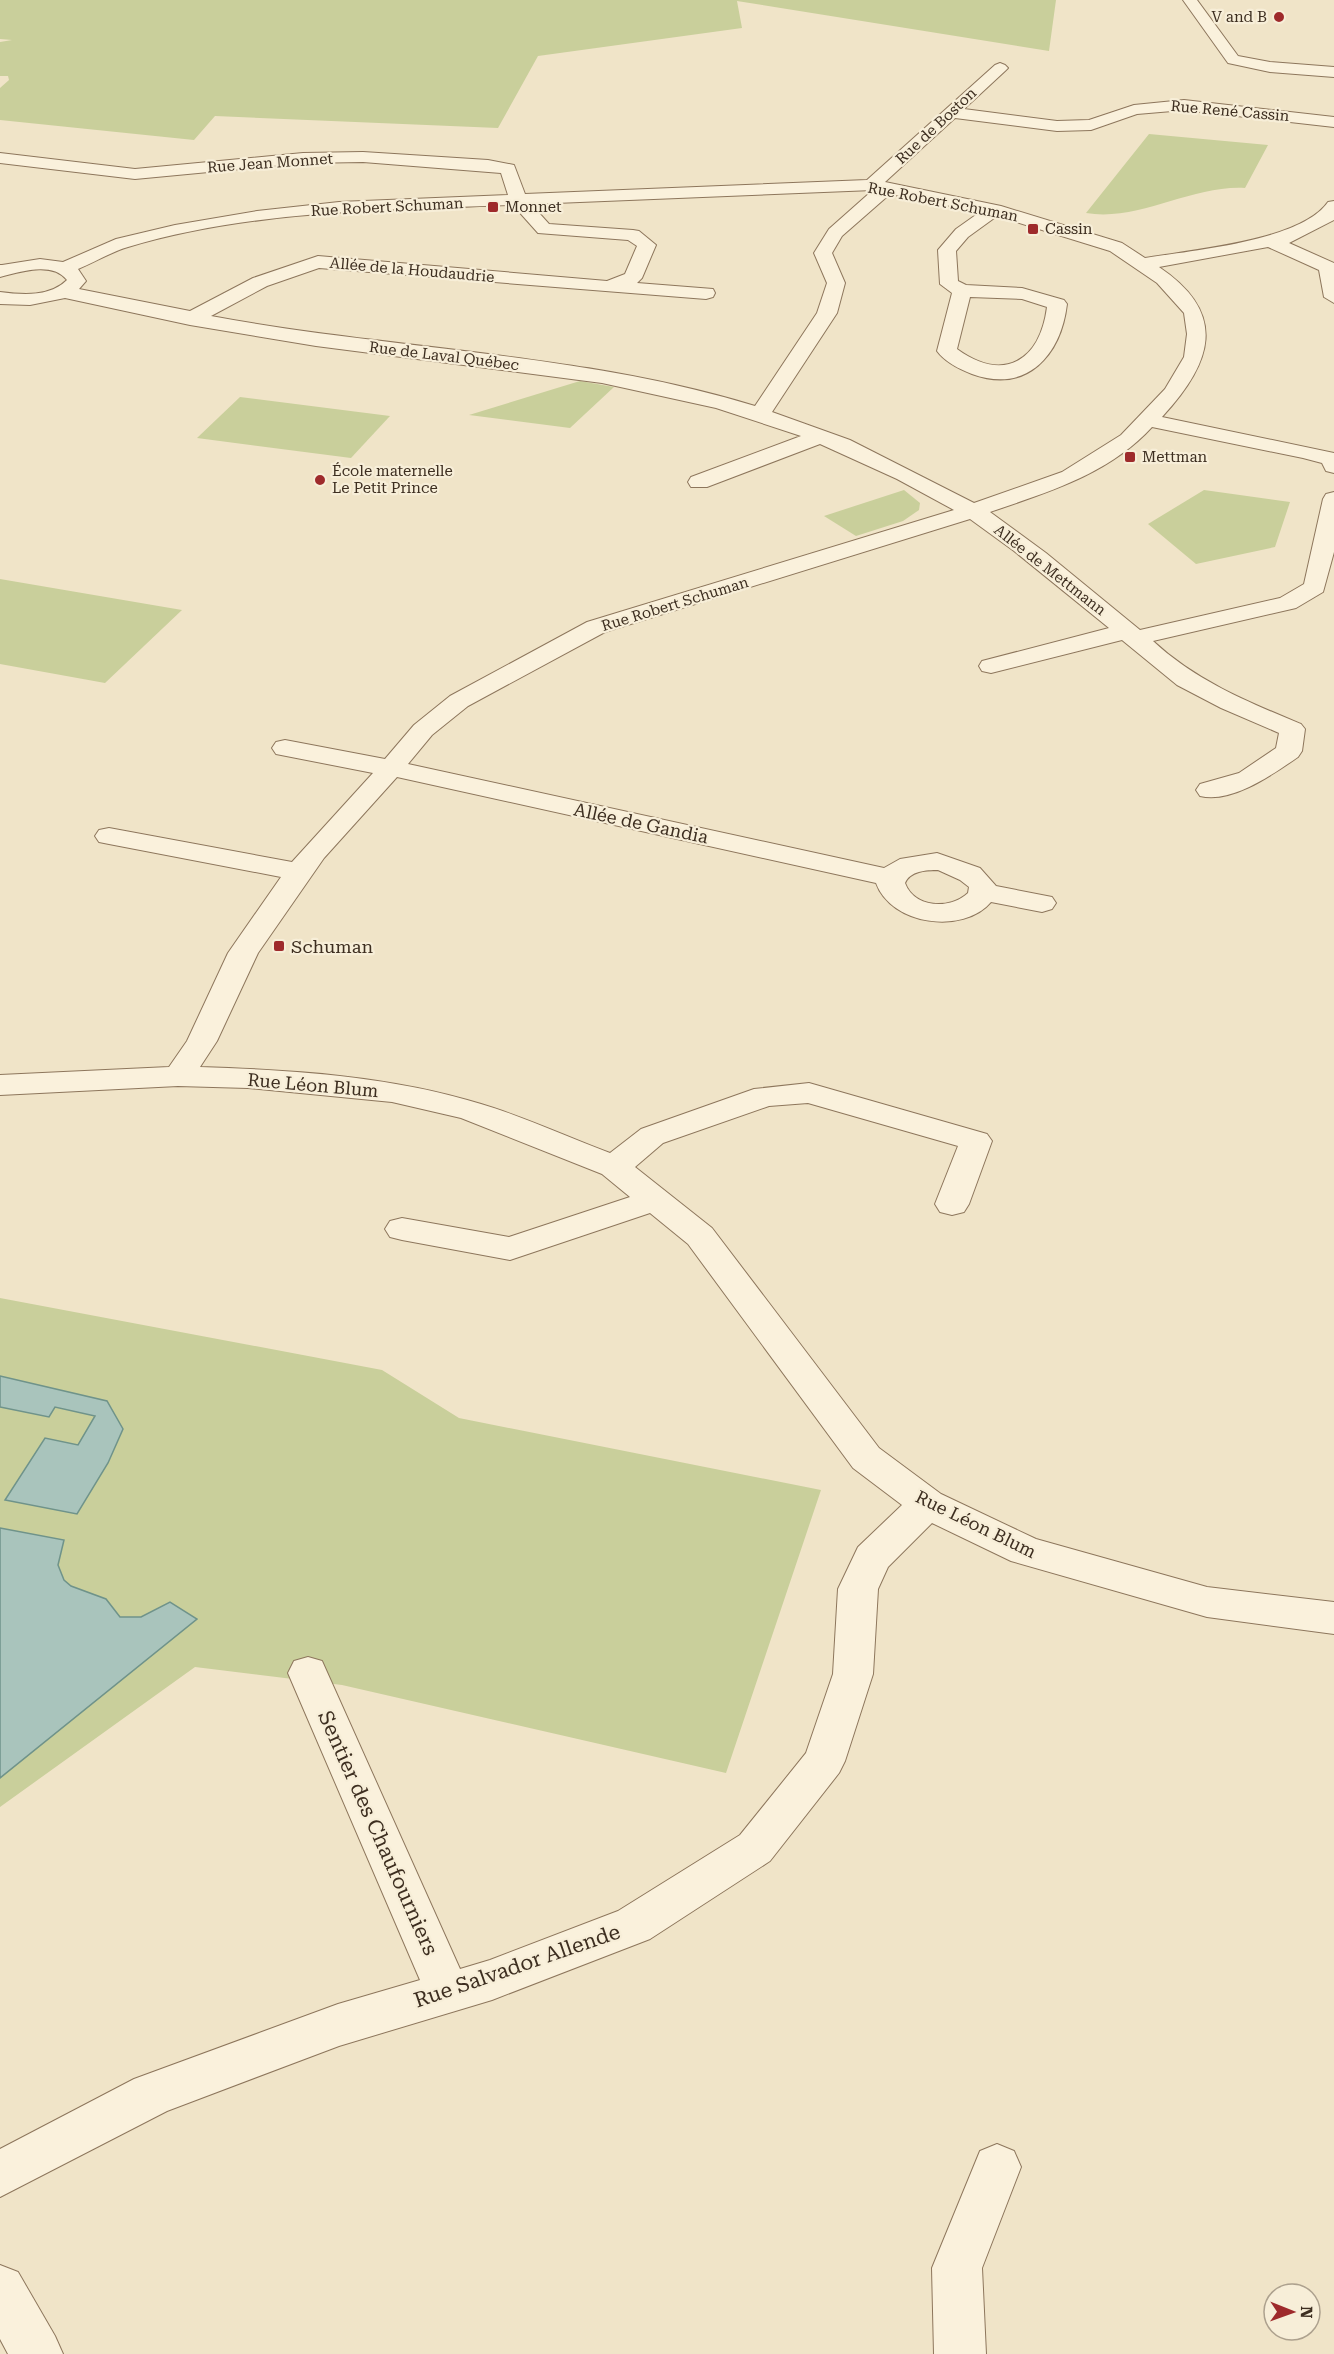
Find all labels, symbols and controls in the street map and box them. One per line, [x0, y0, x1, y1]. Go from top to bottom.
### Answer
place label: V and B [1211, 8, 1267, 26]
marker: V and B [1272, 10, 1286, 24]
street label: Rue de Boston [892, 84, 980, 168]
street label: Rue René Cassin [1170, 97, 1290, 125]
street label: Rue Jean Monnet [206, 150, 334, 176]
street label: Rue Robert Schuman [866, 179, 1020, 225]
street label: Rue Robert Schuman [310, 194, 464, 220]
place label: Monnet [505, 198, 562, 216]
marker: Monnet [486, 200, 500, 214]
place label: Cassin [1045, 220, 1093, 238]
marker: Cassin [1026, 222, 1040, 236]
street label: Allée de la Houdaudrie [329, 254, 495, 286]
street label: Rue de Laval Québec [368, 338, 520, 374]
place label: Mettman [1142, 448, 1208, 466]
marker: Mettman [1123, 450, 1137, 464]
place label: École maternelle Le Petit Prince [332, 462, 453, 497]
marker: École maternelle Le Petit Prince [313, 473, 327, 487]
street label: Allée de Mettmann [991, 521, 1110, 619]
street label: Rue Robert Schuman [599, 573, 751, 635]
street label: Allée de Gandia [572, 798, 710, 848]
place label: Schuman [291, 936, 373, 957]
marker: Schuman [272, 939, 286, 953]
street label: Rue Léon Blum [247, 1069, 379, 1101]
street label: Rue Léon Blum [912, 1486, 1040, 1562]
street label: Sentier des Chaufourniers [313, 1707, 443, 1959]
street label: Rue Salvador Allende [411, 1919, 623, 2013]
north arrow [1262, 2282, 1322, 2342]
text: N [1297, 2306, 1316, 2319]

